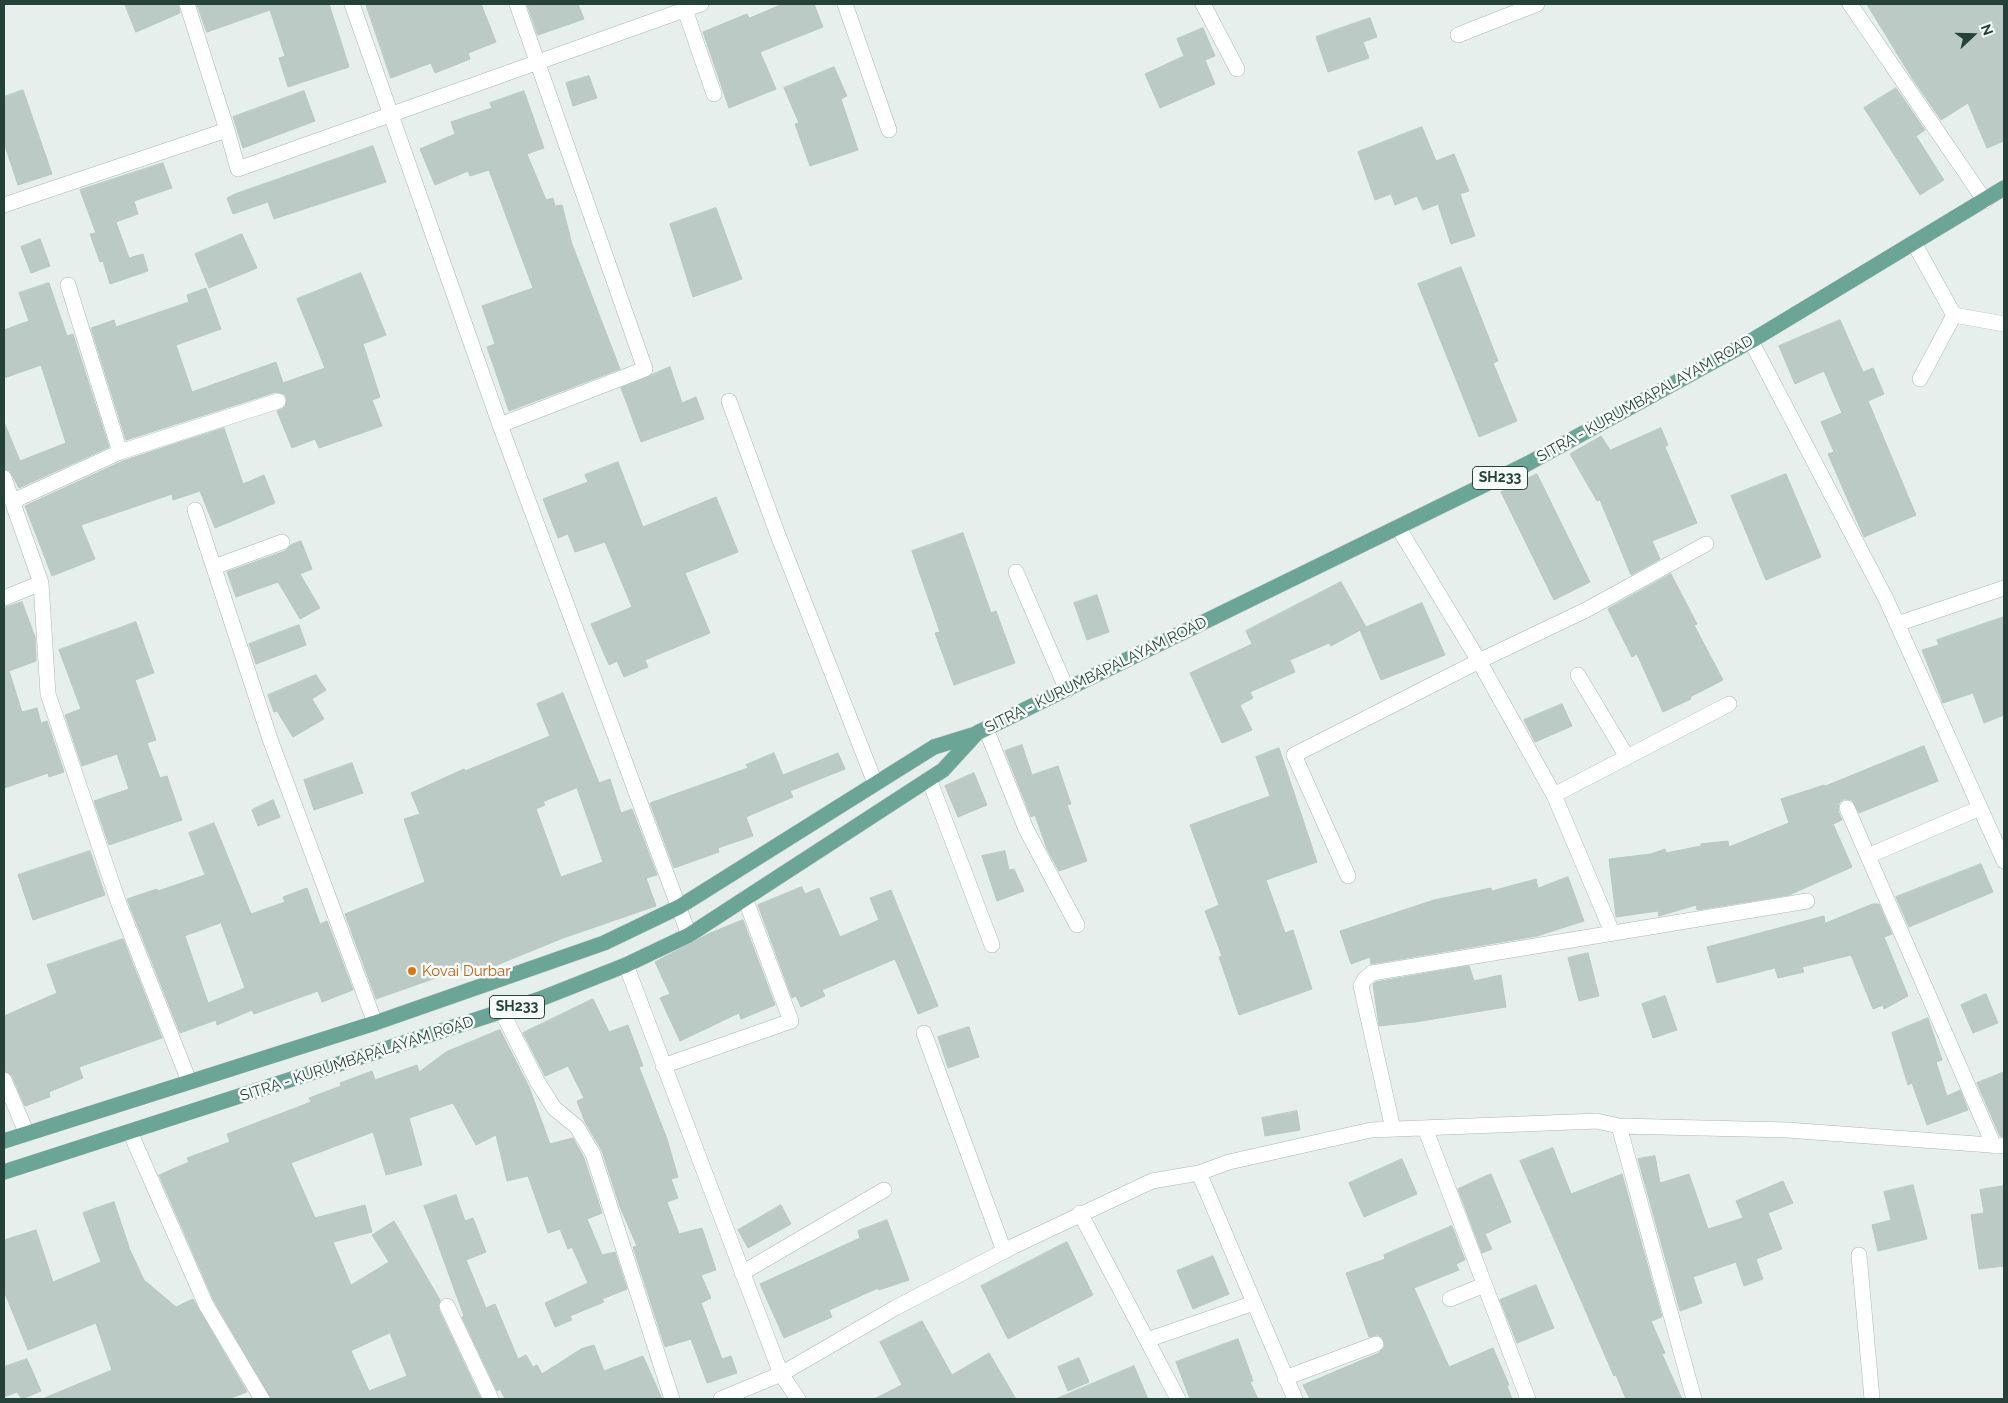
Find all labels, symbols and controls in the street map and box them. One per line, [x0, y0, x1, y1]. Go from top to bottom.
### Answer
north arrow [1948, 10, 1998, 60]
text: N [1978, 22, 1996, 37]
street label: SITRA - KURUMBAPALAYAM ROAD [1534, 332, 1756, 466]
road number: SH233 [1472, 466, 1528, 489]
street label: SITRA - KURUMBAPALAYAM ROAD [982, 613, 1210, 737]
place label: Kovai Durbar [422, 962, 510, 980]
marker: Kovai Durbar [406, 965, 418, 977]
road number: SH233 [490, 996, 544, 1019]
street label: SITRA - KURUMBAPALAYAM ROAD [238, 1013, 476, 1105]

